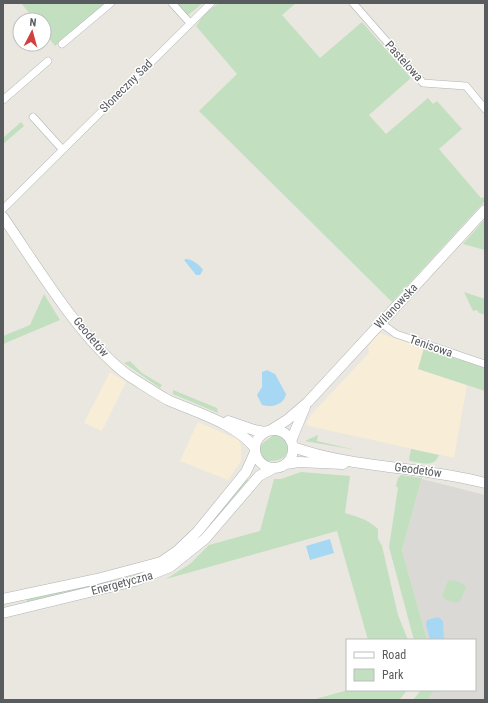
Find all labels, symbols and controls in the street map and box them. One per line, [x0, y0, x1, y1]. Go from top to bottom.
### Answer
north arrow [12, 12, 52, 52]
text: N [29, 16, 37, 29]
street label: Pastelowa [382, 38, 426, 84]
street label: Słoneczny Sad [97, 57, 155, 115]
street label: Wilanowska [372, 280, 421, 331]
street label: Geodetów [70, 314, 112, 360]
street label: Tenisowa [407, 332, 455, 360]
street label: Geodetów [393, 460, 443, 480]
street label: Energetyczna [90, 568, 155, 598]
legend [346, 639, 476, 691]
text: Road [382, 648, 406, 662]
text: Park [382, 668, 404, 682]

